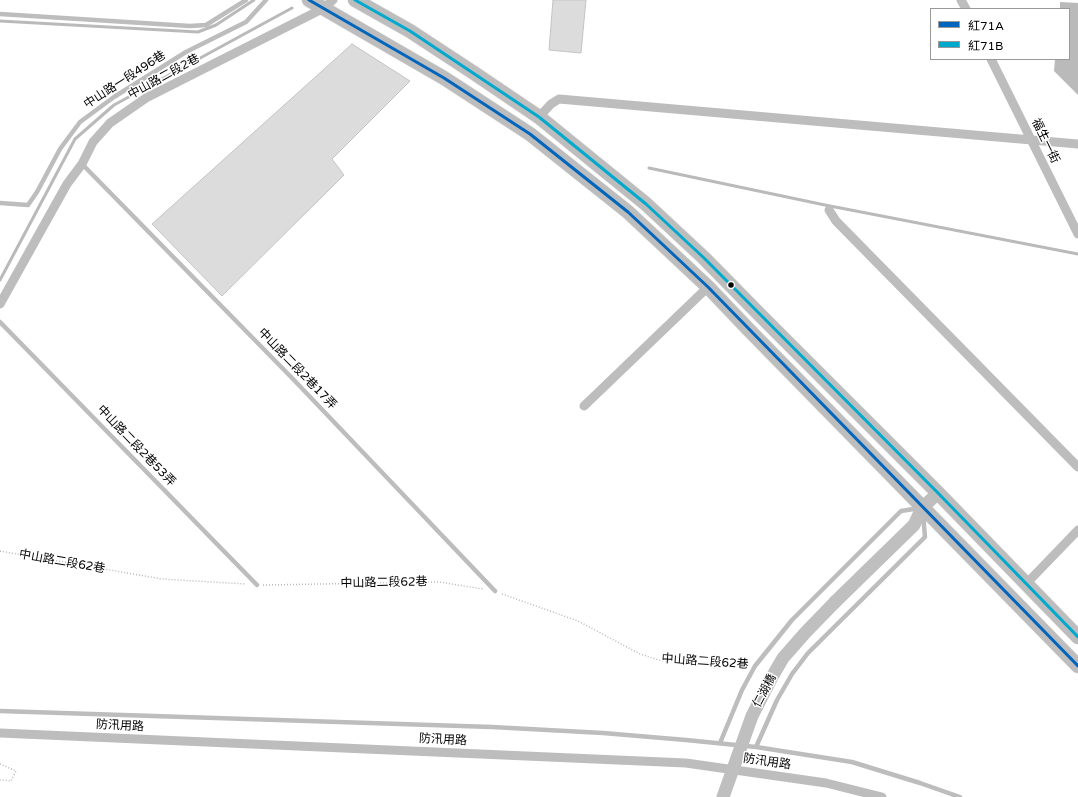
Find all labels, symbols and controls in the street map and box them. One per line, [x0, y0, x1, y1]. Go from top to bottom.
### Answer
legend [930, 8, 1070, 60]
text: 紅71A [968, 19, 1004, 33]
text: 紅71B [968, 39, 1003, 53]
street label: 中山路一段496巷 [81, 48, 169, 112]
street label: 中山路二段2巷 [126, 51, 202, 103]
street label: 福生一街 [1028, 116, 1062, 166]
unlabelled marker [726, 280, 736, 290]
street label: 中山路二段2巷17弄 [255, 326, 339, 412]
street label: 中山路二段2巷53弄 [94, 403, 178, 489]
street label: 中山路二段62巷 [18, 547, 106, 577]
street label: 中山路二段62巷 [340, 575, 428, 591]
street label: 中山路二段62巷 [661, 652, 749, 672]
street label: 仁湖橋 [750, 672, 780, 710]
street label: 防汛用路 [96, 718, 144, 734]
street label: 防汛用路 [419, 732, 467, 748]
street label: 防汛用路 [742, 752, 792, 772]

